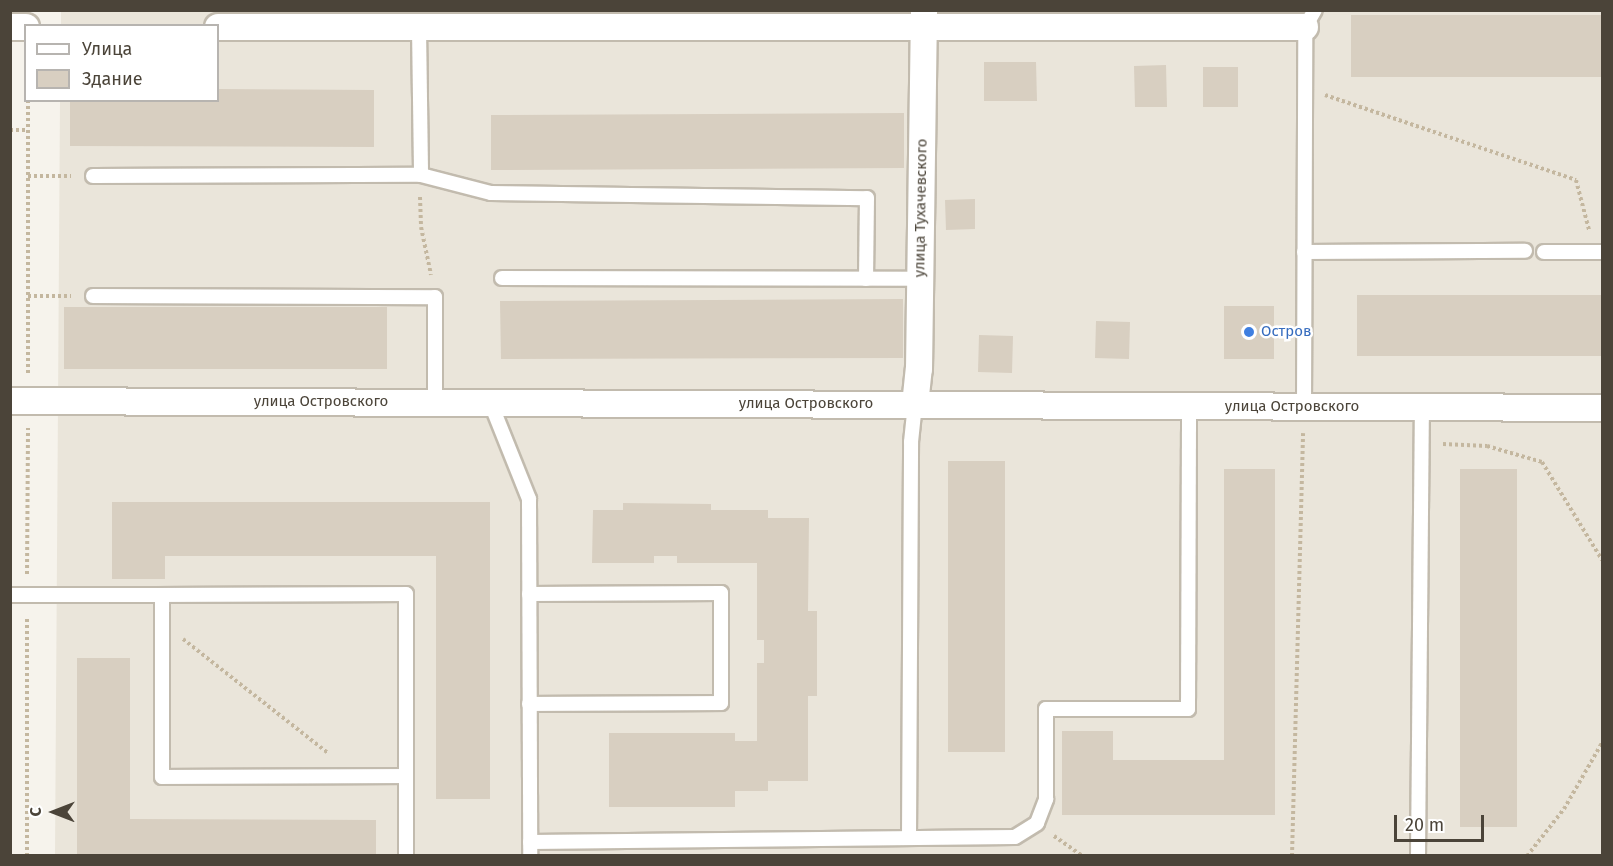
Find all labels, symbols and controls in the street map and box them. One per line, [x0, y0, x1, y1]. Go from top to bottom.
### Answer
legend [24, 24, 219, 102]
text: Улица [82, 38, 132, 60]
text: Здание [82, 68, 143, 90]
street label: улица Тухачевского [911, 138, 931, 278]
place label: Остров [1261, 323, 1311, 341]
marker: Остров [1242, 325, 1256, 339]
street label: улица Островского [254, 393, 388, 411]
street label: улица Островского [739, 395, 873, 413]
street label: улица Островского [1225, 398, 1359, 416]
north arrow [24, 782, 84, 842]
scale bar [1397, 803, 1487, 841]
text: С [26, 807, 45, 817]
text: 20 m [1405, 814, 1444, 836]

